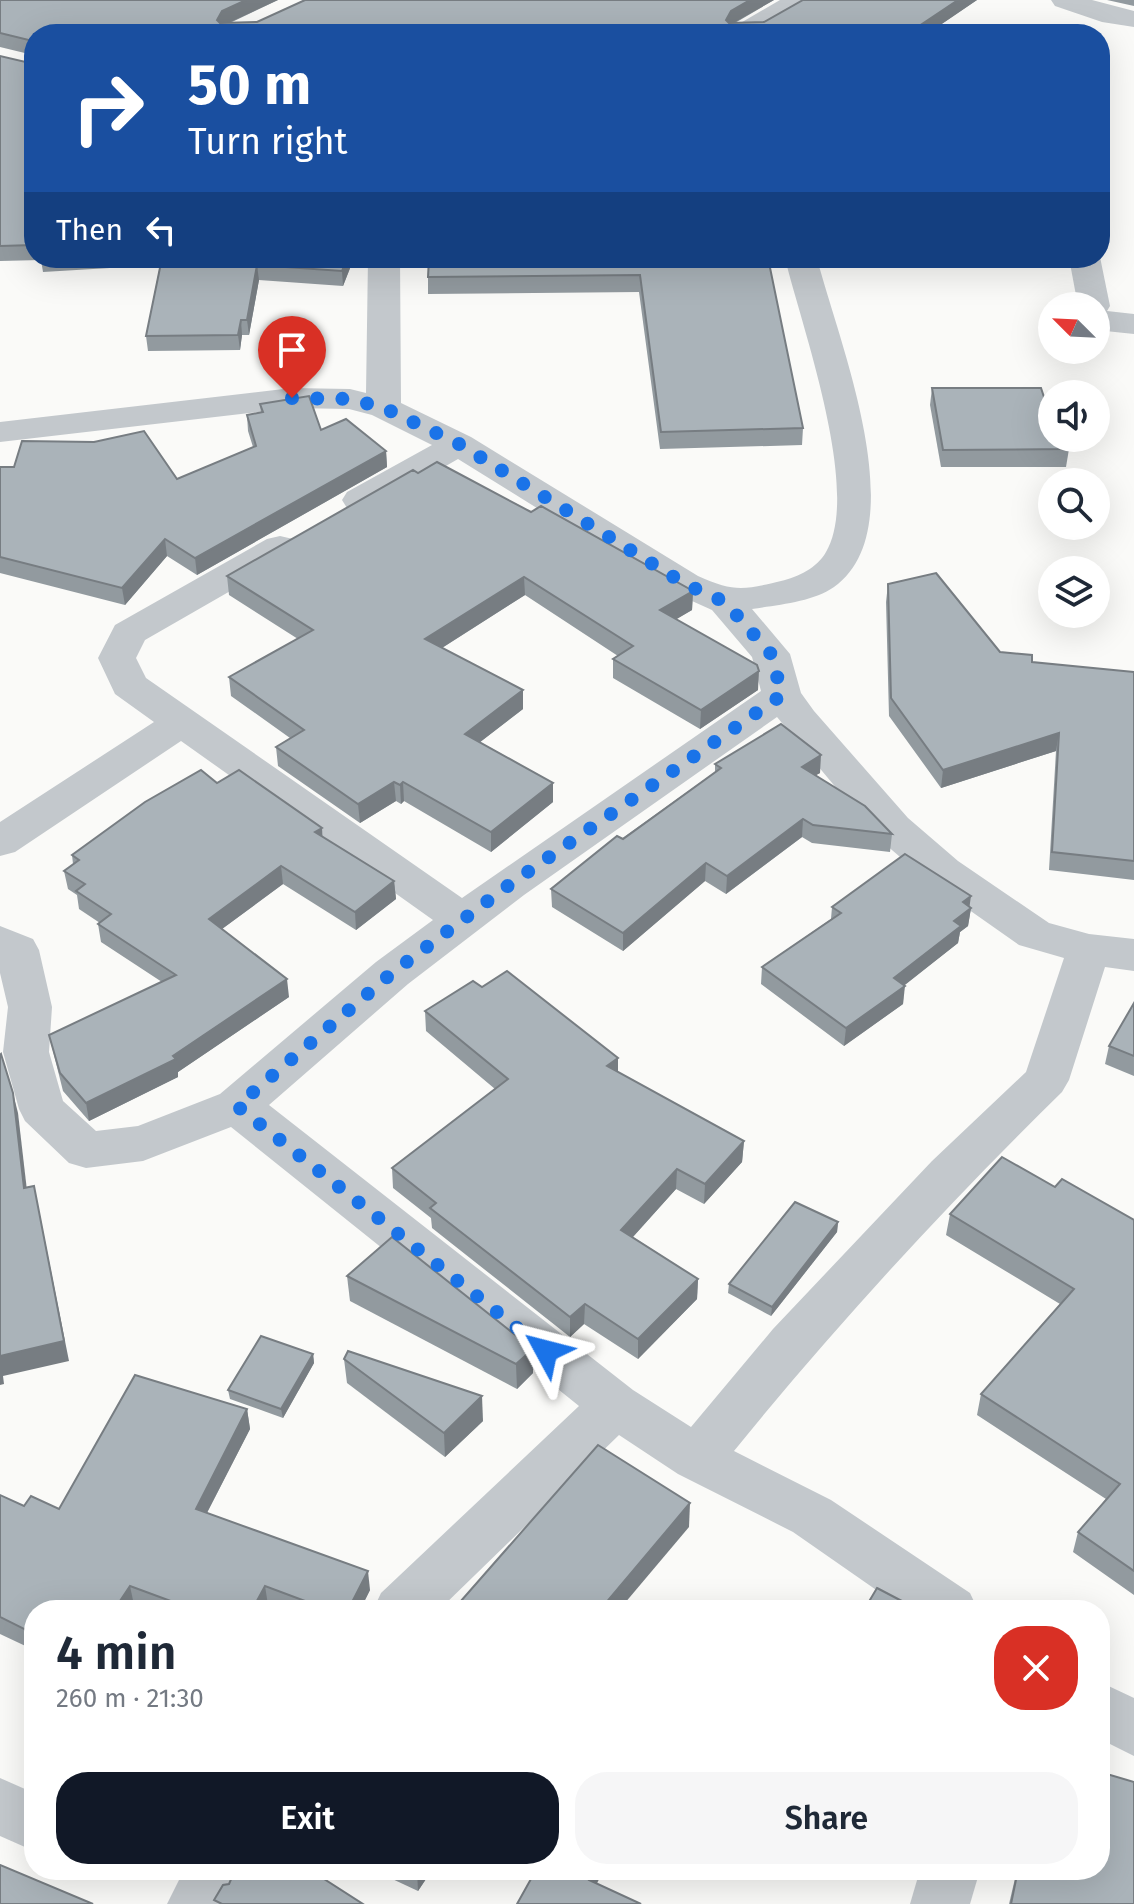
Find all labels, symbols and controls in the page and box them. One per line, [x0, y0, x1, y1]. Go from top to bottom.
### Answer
text: 50 m [188, 52, 311, 119]
icon: right [56, 56, 160, 160]
text: Turn right [188, 120, 348, 164]
icon: left [139, 208, 183, 252]
text: Then [56, 212, 123, 248]
north arrow [1038, 292, 1110, 364]
map controls [1038, 292, 1110, 628]
pin [258, 316, 326, 398]
icon: arrive [270, 328, 314, 372]
button: sound [1038, 380, 1110, 452]
button: search [1038, 468, 1110, 540]
button: layers [1038, 556, 1110, 628]
position arrow [504, 1309, 588, 1393]
text: 4 min [56, 1624, 176, 1682]
button: close [994, 1626, 1078, 1710]
text: 260 m · 21:30 [56, 1683, 204, 1714]
button: Exit [56, 1772, 559, 1864]
button: Share [575, 1772, 1078, 1864]

